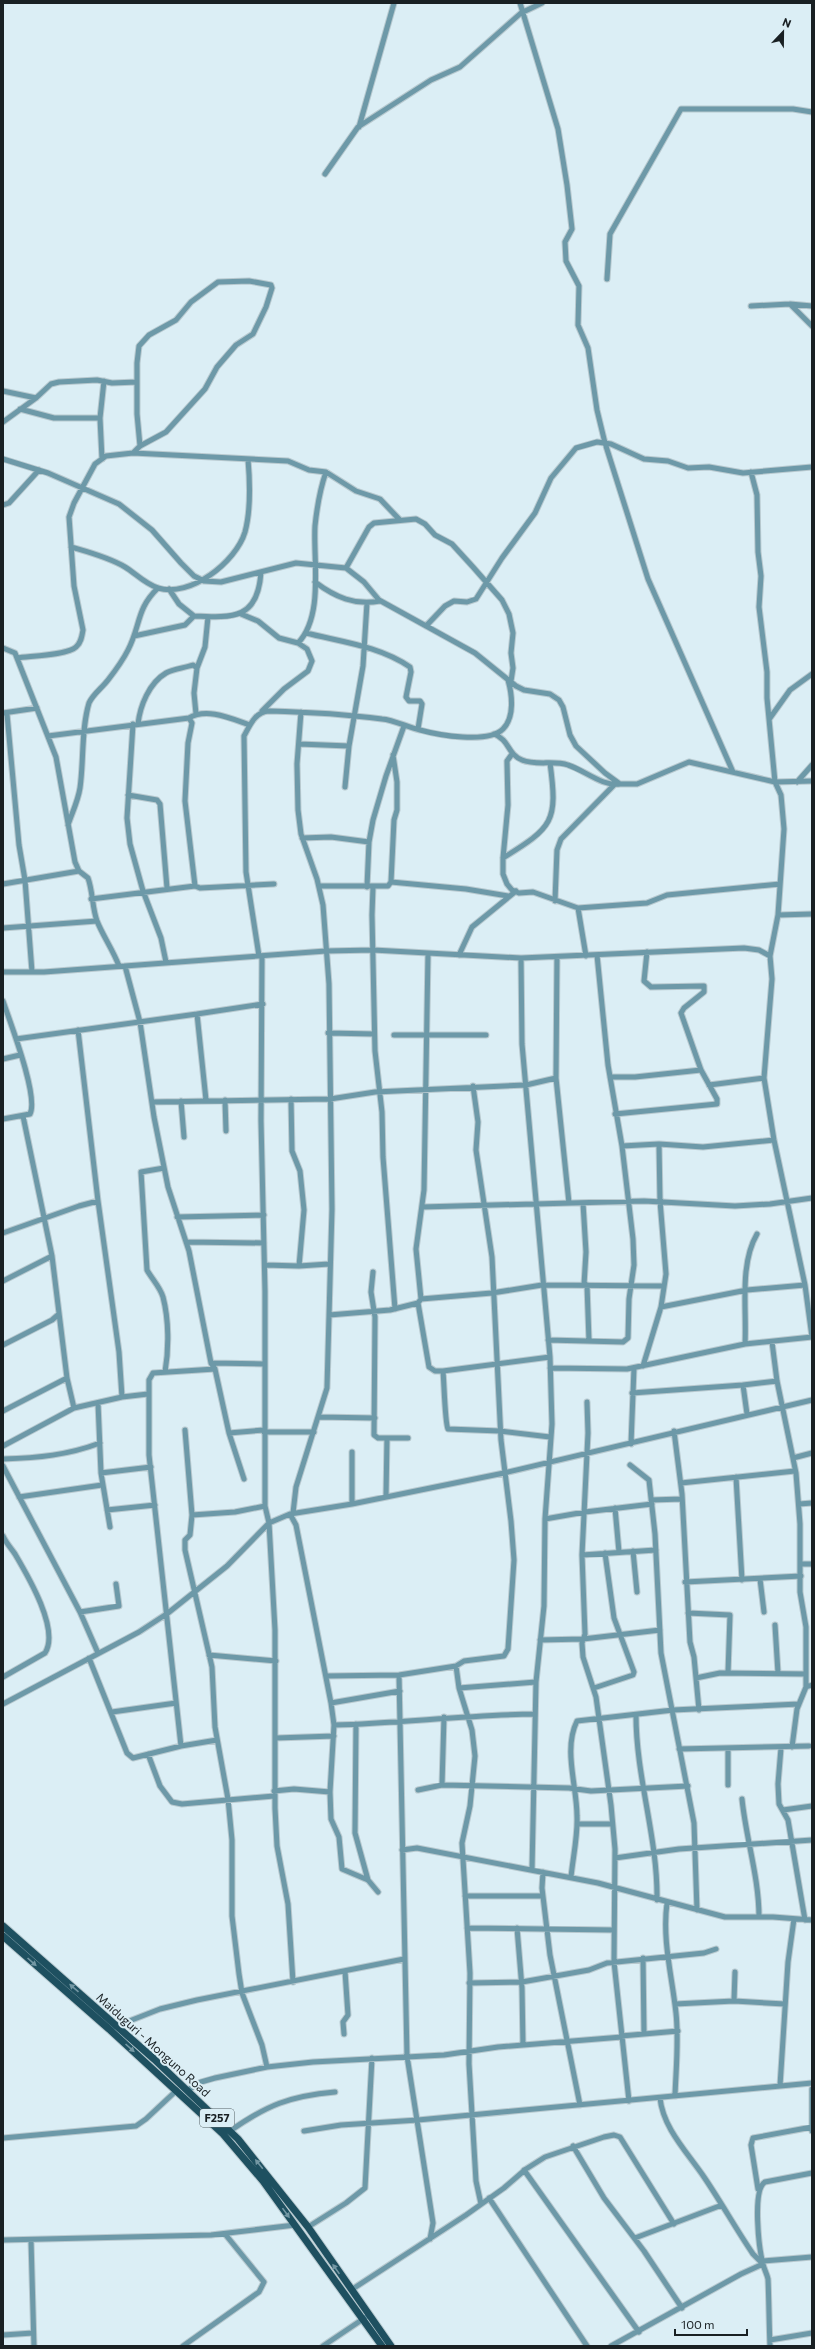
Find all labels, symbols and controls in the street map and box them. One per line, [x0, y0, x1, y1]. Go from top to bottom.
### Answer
north arrow [763, 12, 803, 52]
text: N [781, 15, 793, 30]
one-way arrow [27, 1957, 37, 1967]
one-way arrow [68, 1983, 79, 1992]
street label: Maiduguri - Monguno Road [94, 1989, 213, 2099]
one-way arrow [125, 2043, 135, 2052]
road number: F257 [200, 2109, 234, 2127]
one-way arrow [254, 2159, 263, 2170]
one-way arrow [282, 2207, 290, 2218]
one-way arrow [332, 2263, 340, 2274]
scale bar [675, 2311, 747, 2337]
text: 100 m [681, 2317, 715, 2331]

